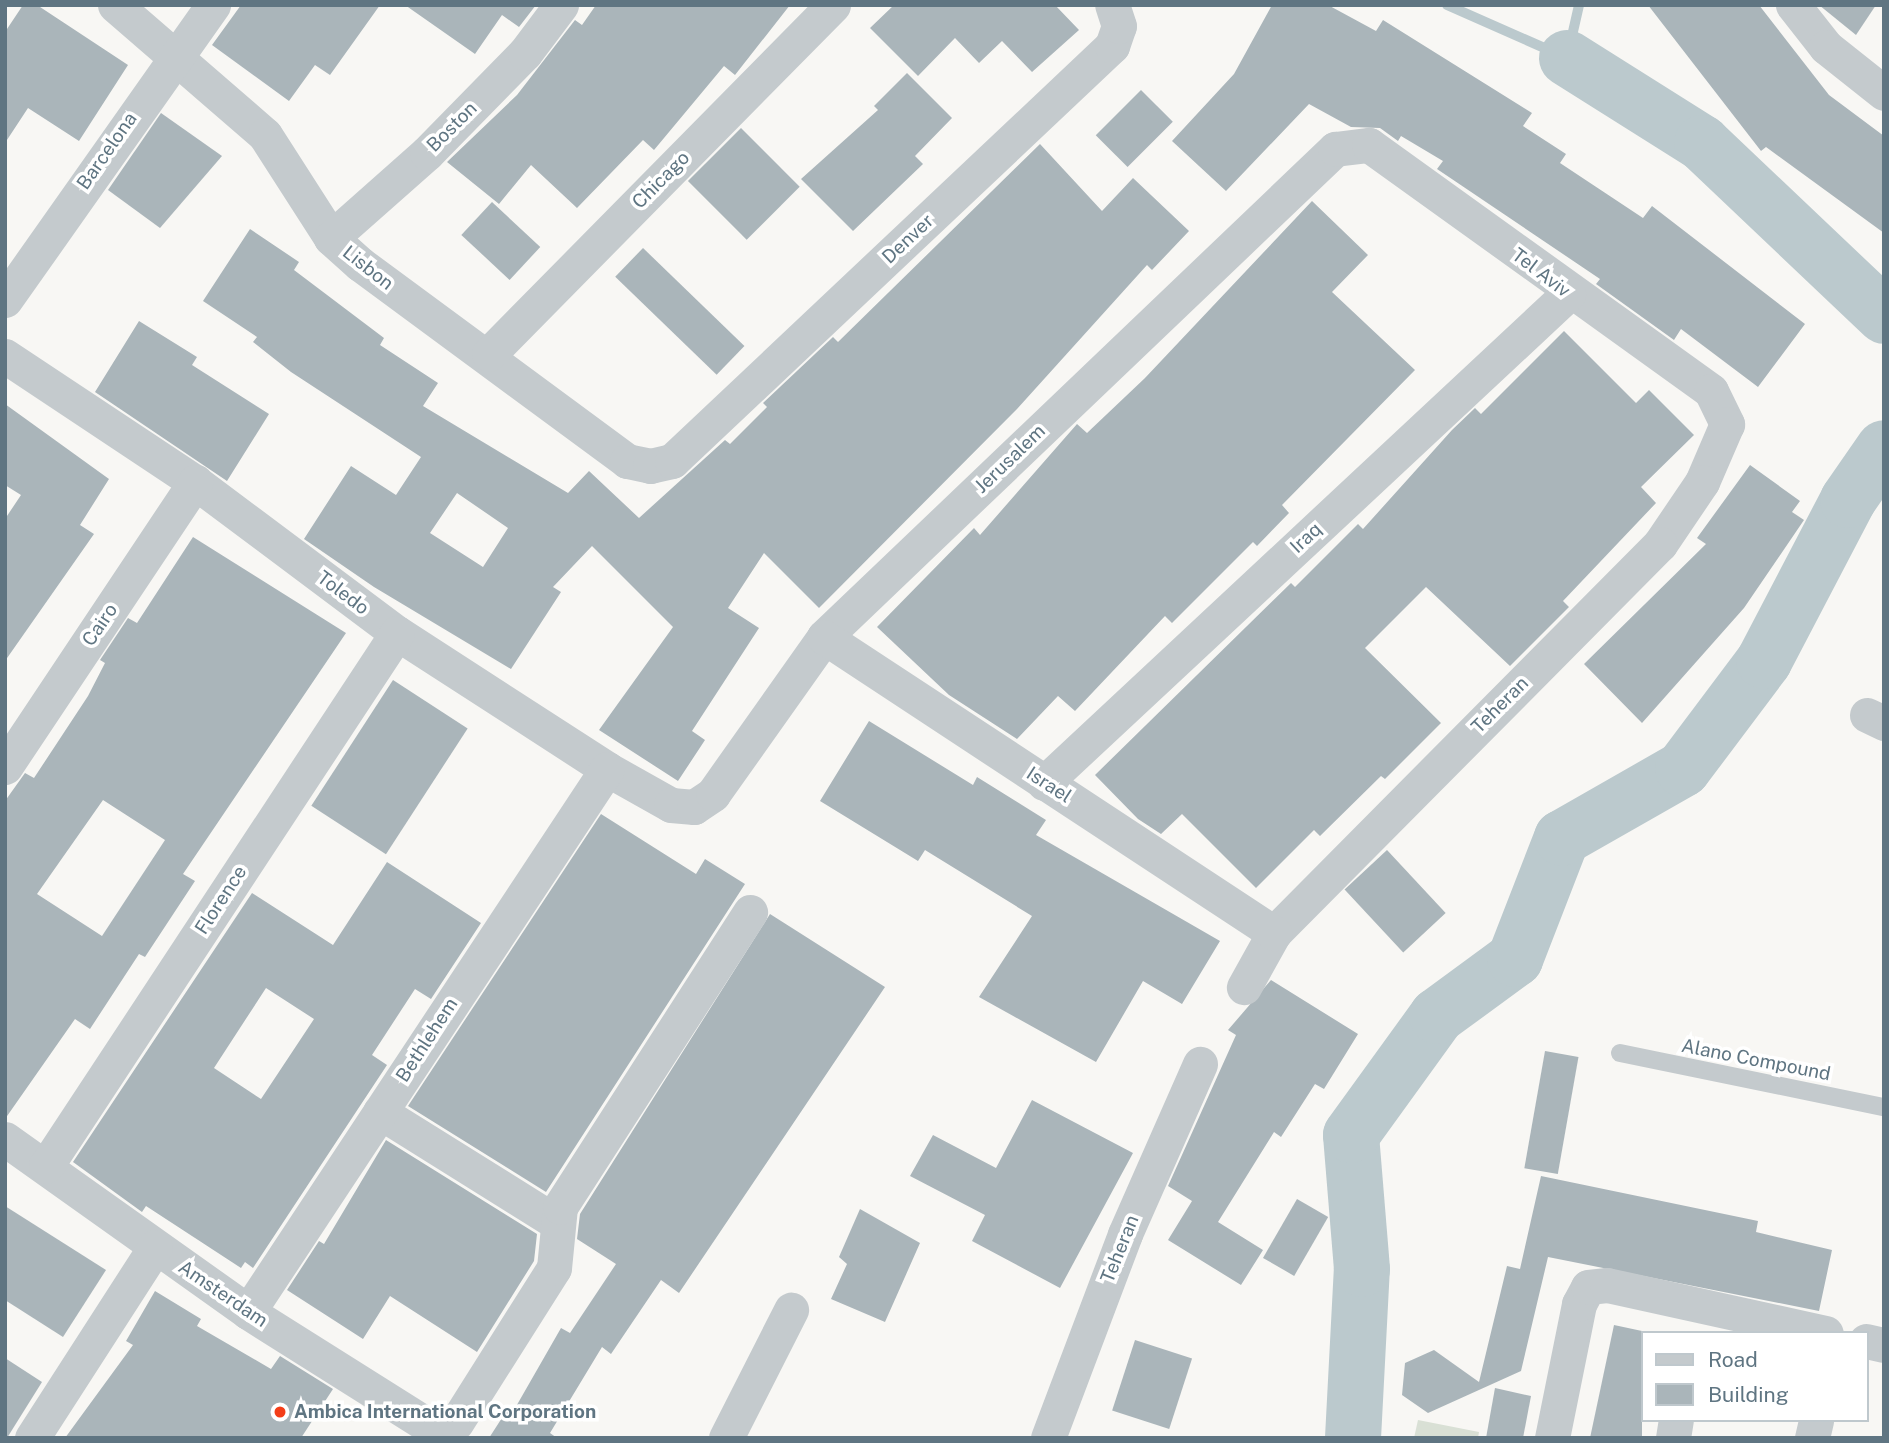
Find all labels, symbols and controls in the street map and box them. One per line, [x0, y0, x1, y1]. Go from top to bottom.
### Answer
street label: Boston [422, 97, 482, 157]
street label: Barcelona [72, 108, 142, 194]
street label: Chicago [628, 147, 694, 213]
street label: Denver [877, 209, 939, 269]
street label: Lisbon [338, 241, 398, 295]
street label: Tel Aviv [1507, 244, 1575, 302]
street label: Jerusalem [970, 420, 1050, 498]
street label: Iraq [1286, 518, 1326, 558]
street label: Toledo [313, 566, 373, 620]
street label: Cairo [78, 599, 122, 651]
street label: Teheran [1467, 672, 1533, 738]
street label: Israel [1022, 762, 1076, 808]
street label: Florence [190, 861, 252, 939]
street label: Bethlehem [391, 994, 463, 1086]
street label: Alano Compound [1679, 1034, 1833, 1086]
street label: Teheran [1096, 1212, 1144, 1286]
street label: Amsterdam [174, 1256, 272, 1332]
legend [1640, 1331, 1868, 1422]
text: Road [1708, 1347, 1758, 1372]
text: Building [1708, 1382, 1789, 1407]
place label: Ambica International Corporation [294, 1401, 596, 1423]
marker: Ambica International Corporation [272, 1404, 288, 1420]

